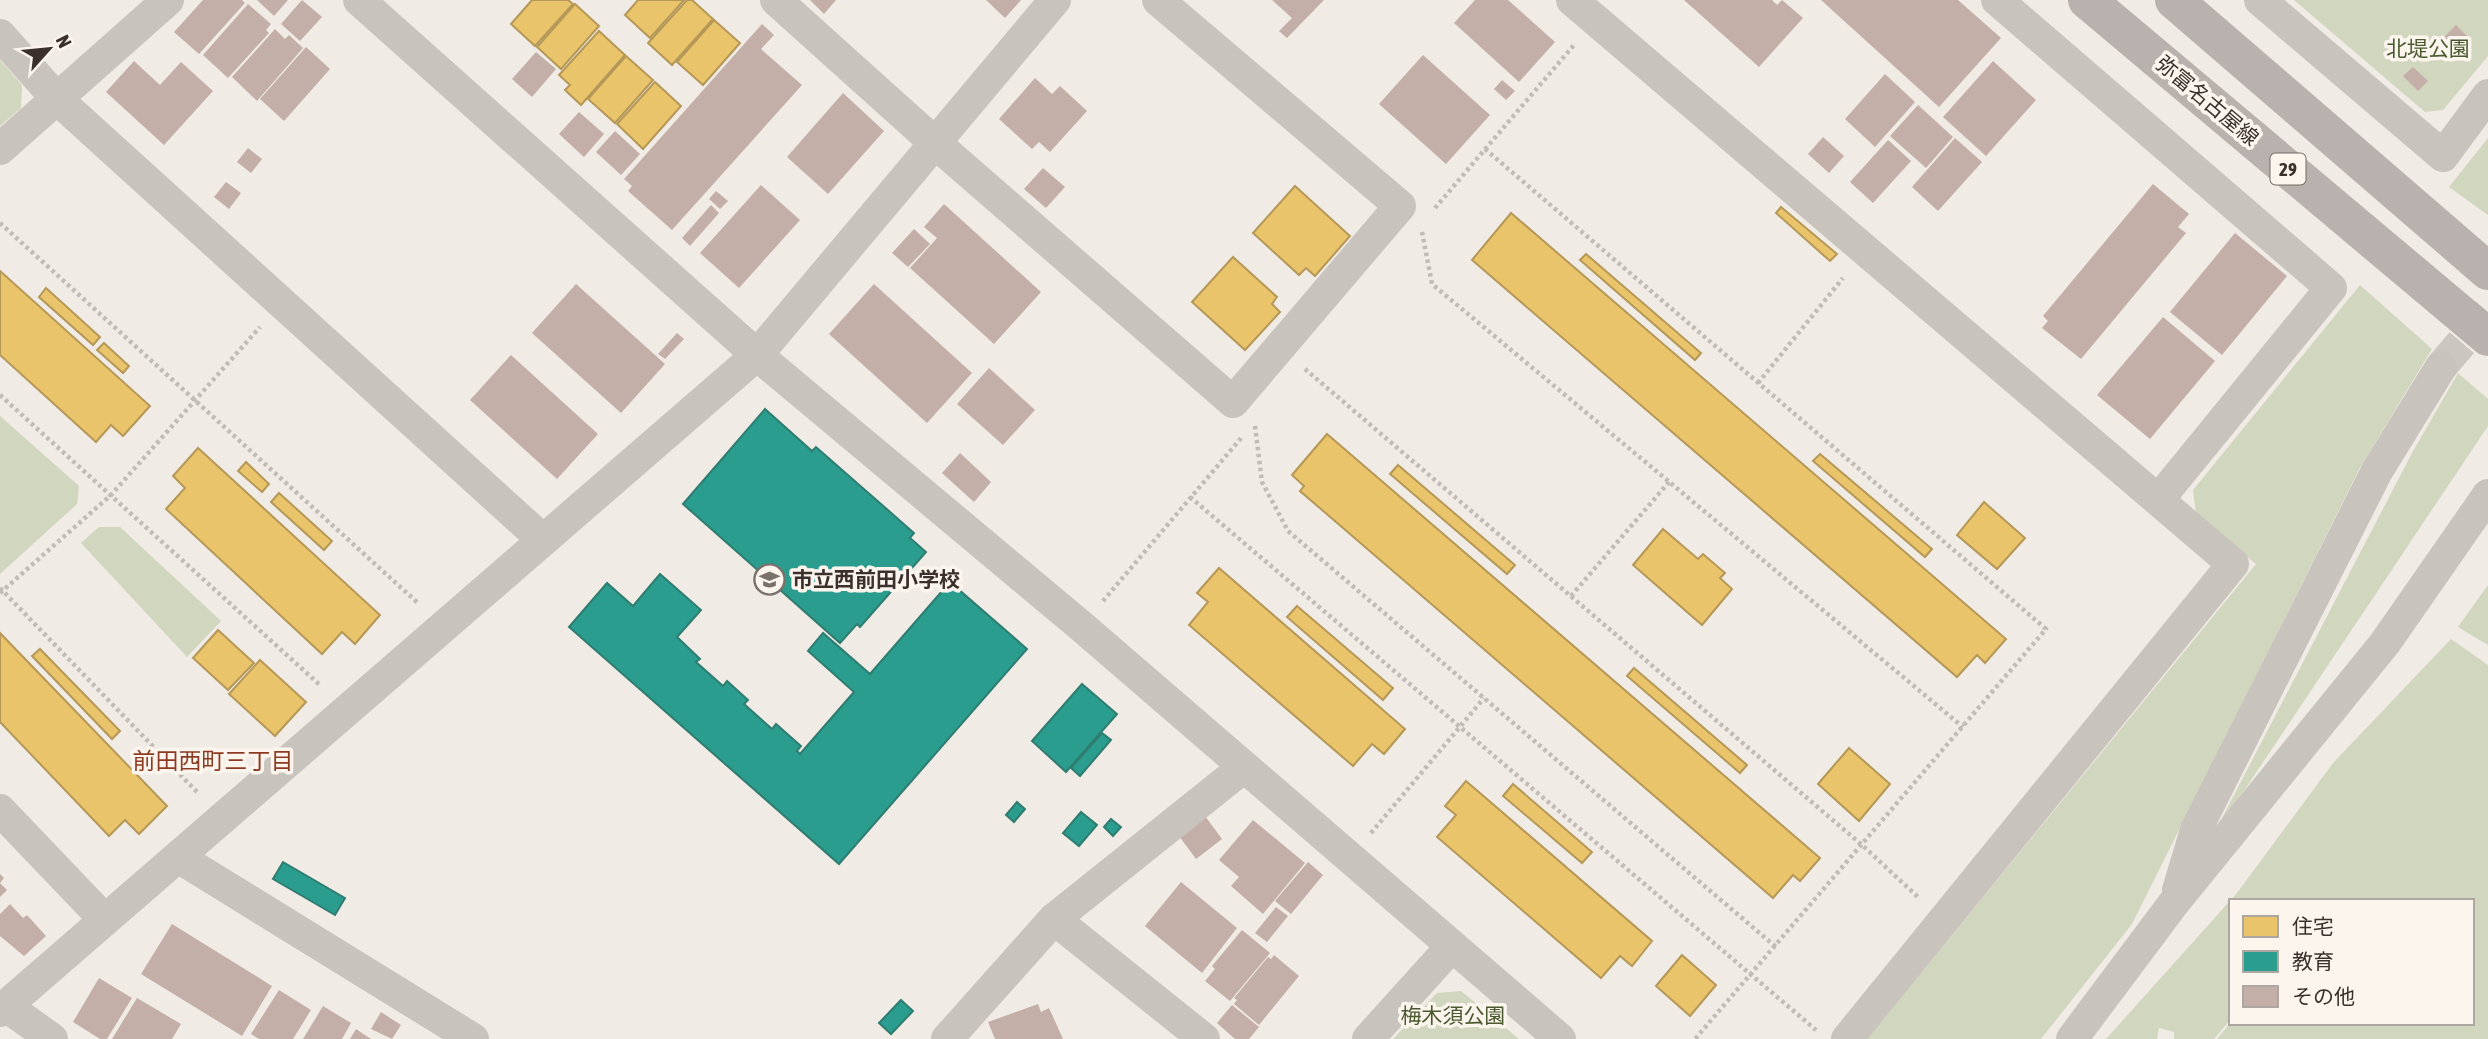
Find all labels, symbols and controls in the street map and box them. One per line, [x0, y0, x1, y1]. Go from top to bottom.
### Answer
north arrow [14, 14, 84, 84]
text: N [52, 31, 76, 51]
park label: 北堤公園 [2386, 36, 2470, 60]
street label: 弥富名古屋線 [2152, 51, 2264, 150]
road number: 29 [2270, 154, 2306, 184]
school or university icon: 市立西前田小学校 [752, 563, 786, 597]
place label: 市立西前田小学校 [792, 567, 960, 591]
district label: 前田西町三丁目 [133, 748, 294, 774]
legend [2229, 899, 2474, 1025]
text: 住宅 [2292, 914, 2334, 938]
text: 教育 [2292, 949, 2334, 973]
text: その他 [2292, 984, 2355, 1008]
park label: 梅木須公園 [1401, 1003, 1506, 1027]

